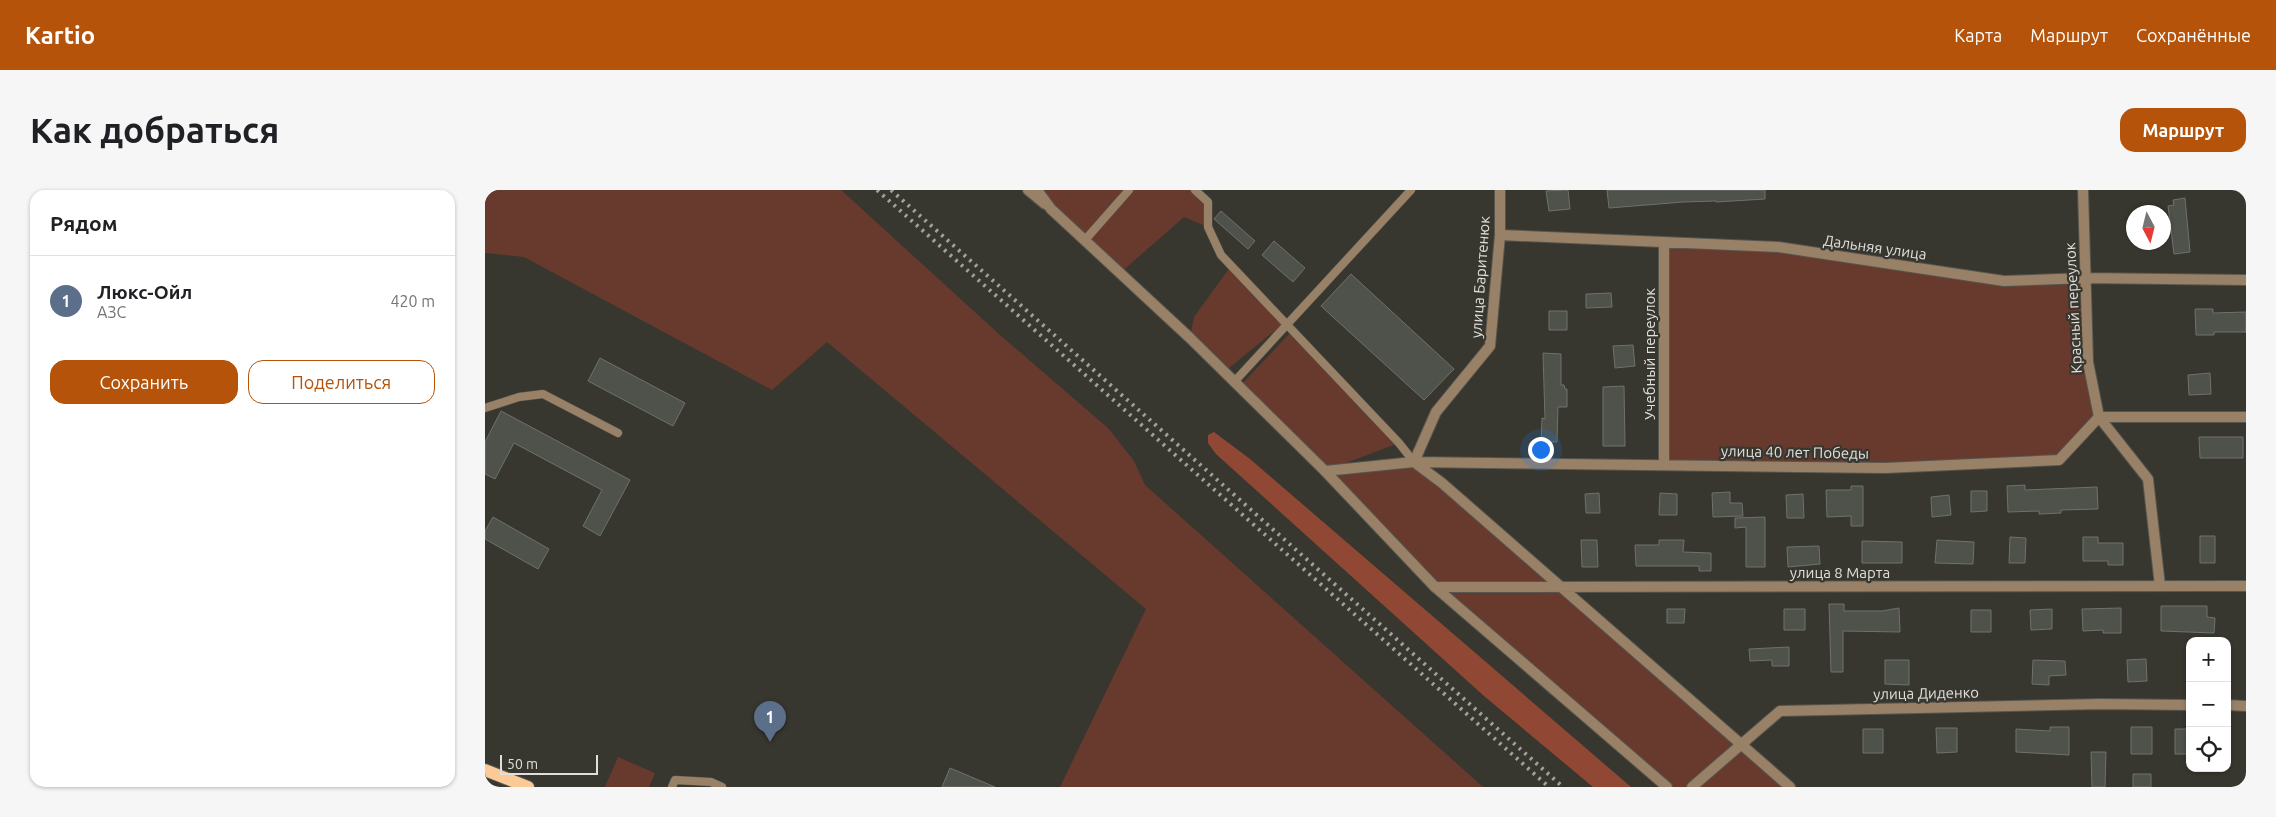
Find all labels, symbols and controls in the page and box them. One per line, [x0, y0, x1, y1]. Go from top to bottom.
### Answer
text: Kartio [25, 22, 95, 49]
text: Карта [1954, 25, 2002, 45]
text: Маршрут [2030, 25, 2108, 45]
text: Сохранённые [2136, 25, 2251, 45]
button: Маршрут [2120, 108, 2246, 152]
text: Как добраться [30, 110, 279, 150]
north arrow [2126, 205, 2171, 250]
text: Рядом [50, 211, 118, 235]
street label: улица Баритенюк [1467, 215, 1493, 339]
street label: Дальняя улица [1822, 231, 1928, 263]
street label: Красный переулок [2061, 242, 2085, 374]
text: Люкс-Ойл [97, 281, 192, 303]
street label: Учебный переулок [1641, 288, 1658, 420]
text: 1 [61, 292, 71, 310]
text: 420 m [390, 292, 435, 310]
text: АЗС [97, 303, 126, 321]
button: Сохранить [50, 360, 238, 404]
button: Поделиться [248, 360, 435, 404]
your location [1528, 437, 1554, 463]
street label: улица 40 лет Победы [1721, 442, 1869, 462]
street label: улица 8 Марта [1790, 564, 1890, 581]
map controls [2186, 637, 2231, 772]
button: + [2186, 637, 2231, 682]
button: − [2186, 682, 2231, 727]
street label: улица Диденко [1873, 684, 1979, 702]
pin: 1 [754, 701, 786, 742]
button: locate [2186, 727, 2231, 772]
scale bar [500, 752, 597, 775]
text: 50 m [507, 756, 538, 772]

